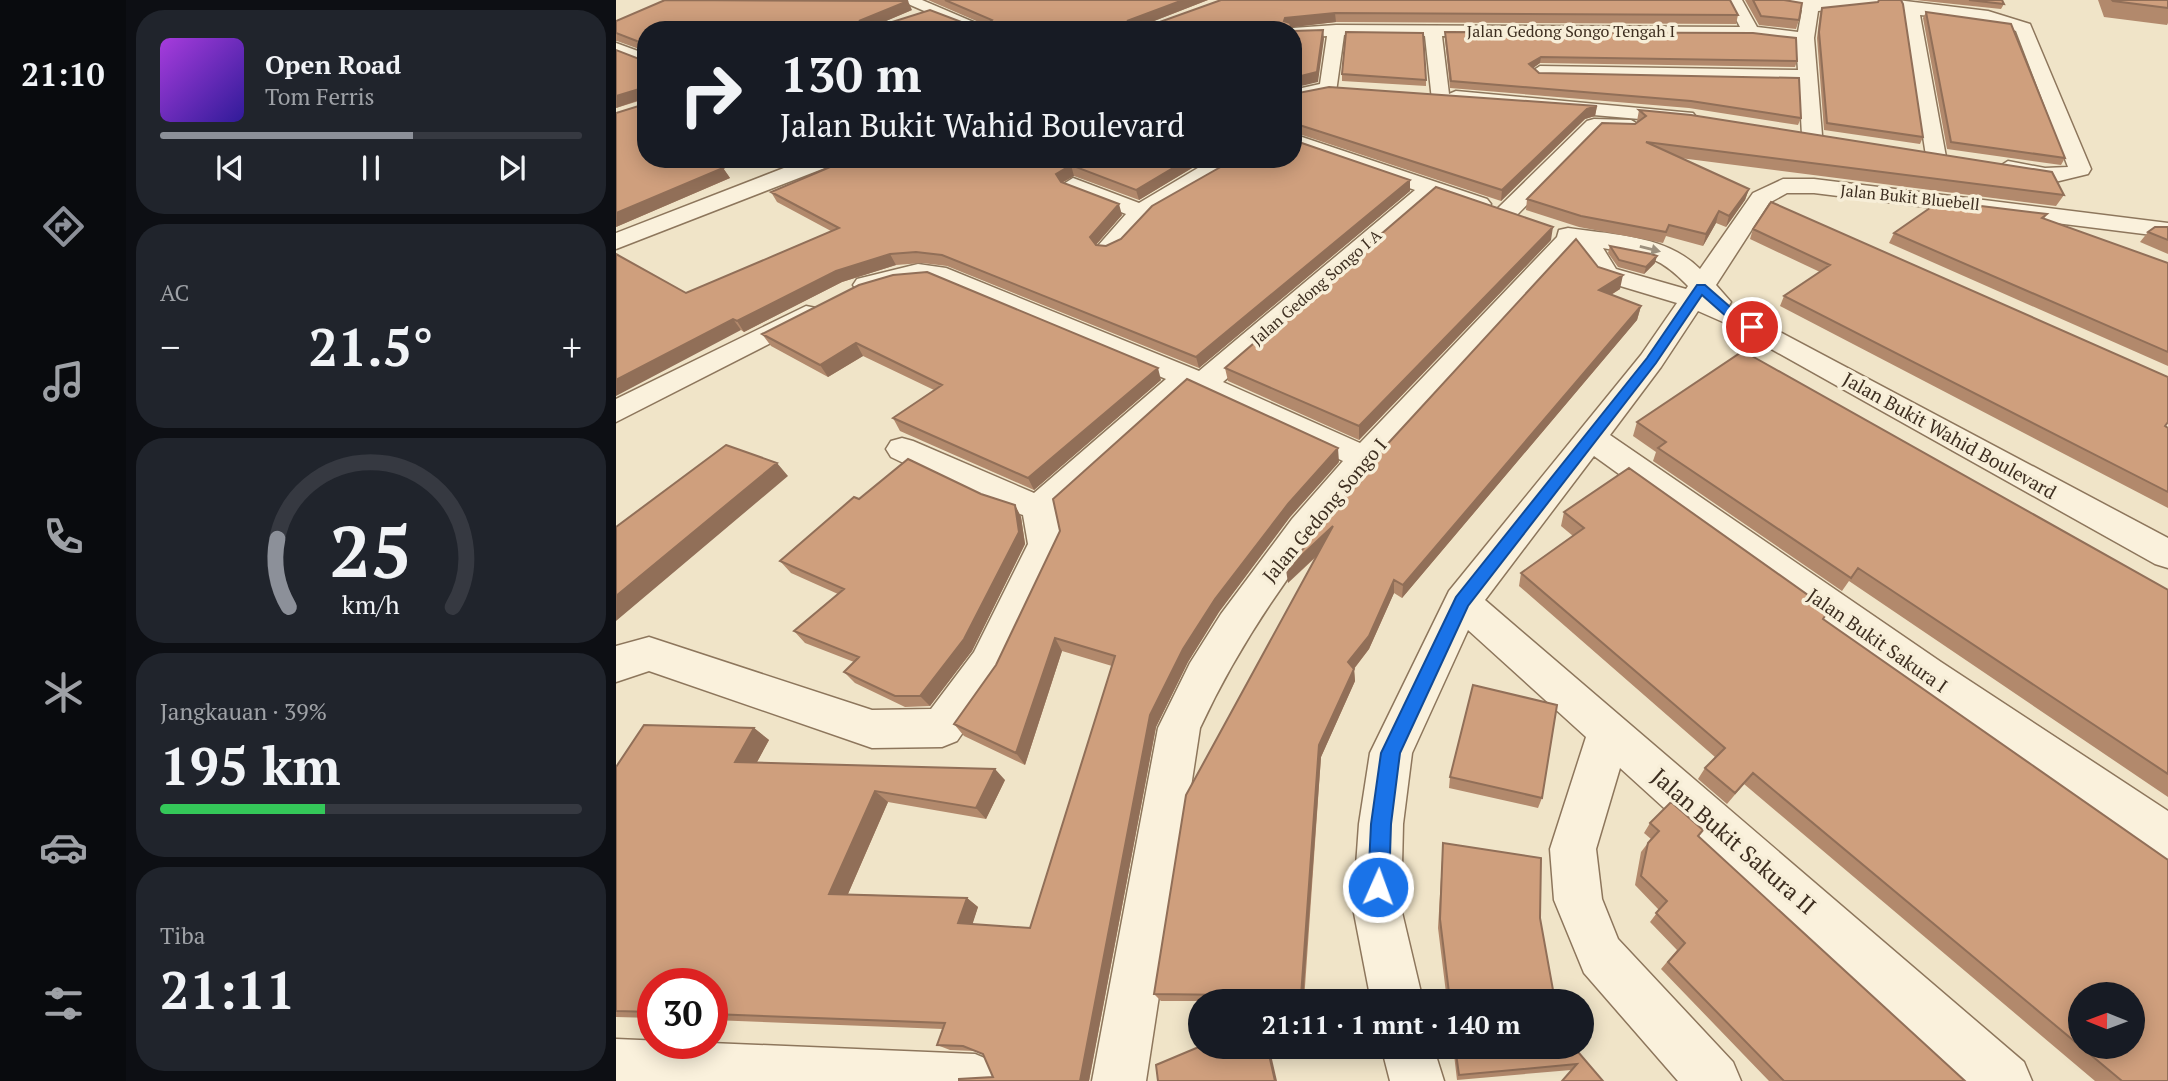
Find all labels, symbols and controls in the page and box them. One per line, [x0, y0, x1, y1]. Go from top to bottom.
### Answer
street label: Jalan Gedong Songo Tengah I [1467, 20, 1675, 42]
text: 130 m [780, 41, 922, 106]
text: Open Road [265, 47, 401, 81]
icon: right [665, 49, 756, 140]
text: 21:10 [21, 53, 105, 95]
text: Tom Ferris [265, 81, 375, 112]
text: Jalan Bukit Wahid Boulevard [780, 104, 1185, 146]
icon: previous [211, 149, 249, 187]
icon: pause [352, 149, 390, 187]
icon: next [493, 149, 531, 187]
street label: Jalan Bukit Bluebell [1839, 179, 1981, 215]
icon: directions [39, 202, 88, 251]
street label: Jalan Gedong Songo I A [1246, 224, 1386, 350]
one-way arrow [1640, 244, 1662, 255]
text: AC [160, 277, 189, 308]
pin [1722, 297, 1782, 357]
icon: arrive [1733, 308, 1771, 346]
text: 21.5° [308, 312, 434, 381]
text: − [160, 322, 180, 372]
text: + [562, 322, 582, 372]
icon: music [39, 357, 88, 406]
street label: Jalan Bukit Wahid Boulevard [1839, 366, 2062, 504]
street label: Jalan Gedong Songo I [1256, 433, 1392, 587]
text: 25 [330, 501, 412, 598]
icon: phone [39, 512, 88, 561]
street label: Jalan Bukit Sakura I [1803, 582, 1953, 698]
text: km/h [342, 587, 400, 620]
icon: climate [39, 668, 88, 717]
text: Jangkauan · 39% [160, 696, 327, 727]
text: 195 km [160, 731, 341, 800]
street label: Jalan Bukit Sakura II [1645, 761, 1823, 921]
icon: car [39, 823, 88, 872]
position arrow [1341, 850, 1415, 924]
text: Tiba [160, 920, 205, 951]
text: 21:11 [160, 955, 295, 1024]
speed limit sign: 30 [637, 968, 728, 1059]
icon: filters [39, 979, 88, 1028]
north arrow [2068, 982, 2146, 1059]
map controls [2068, 982, 2145, 1059]
text: 21:11 · 1 mnt · 140 m [1261, 1007, 1521, 1041]

